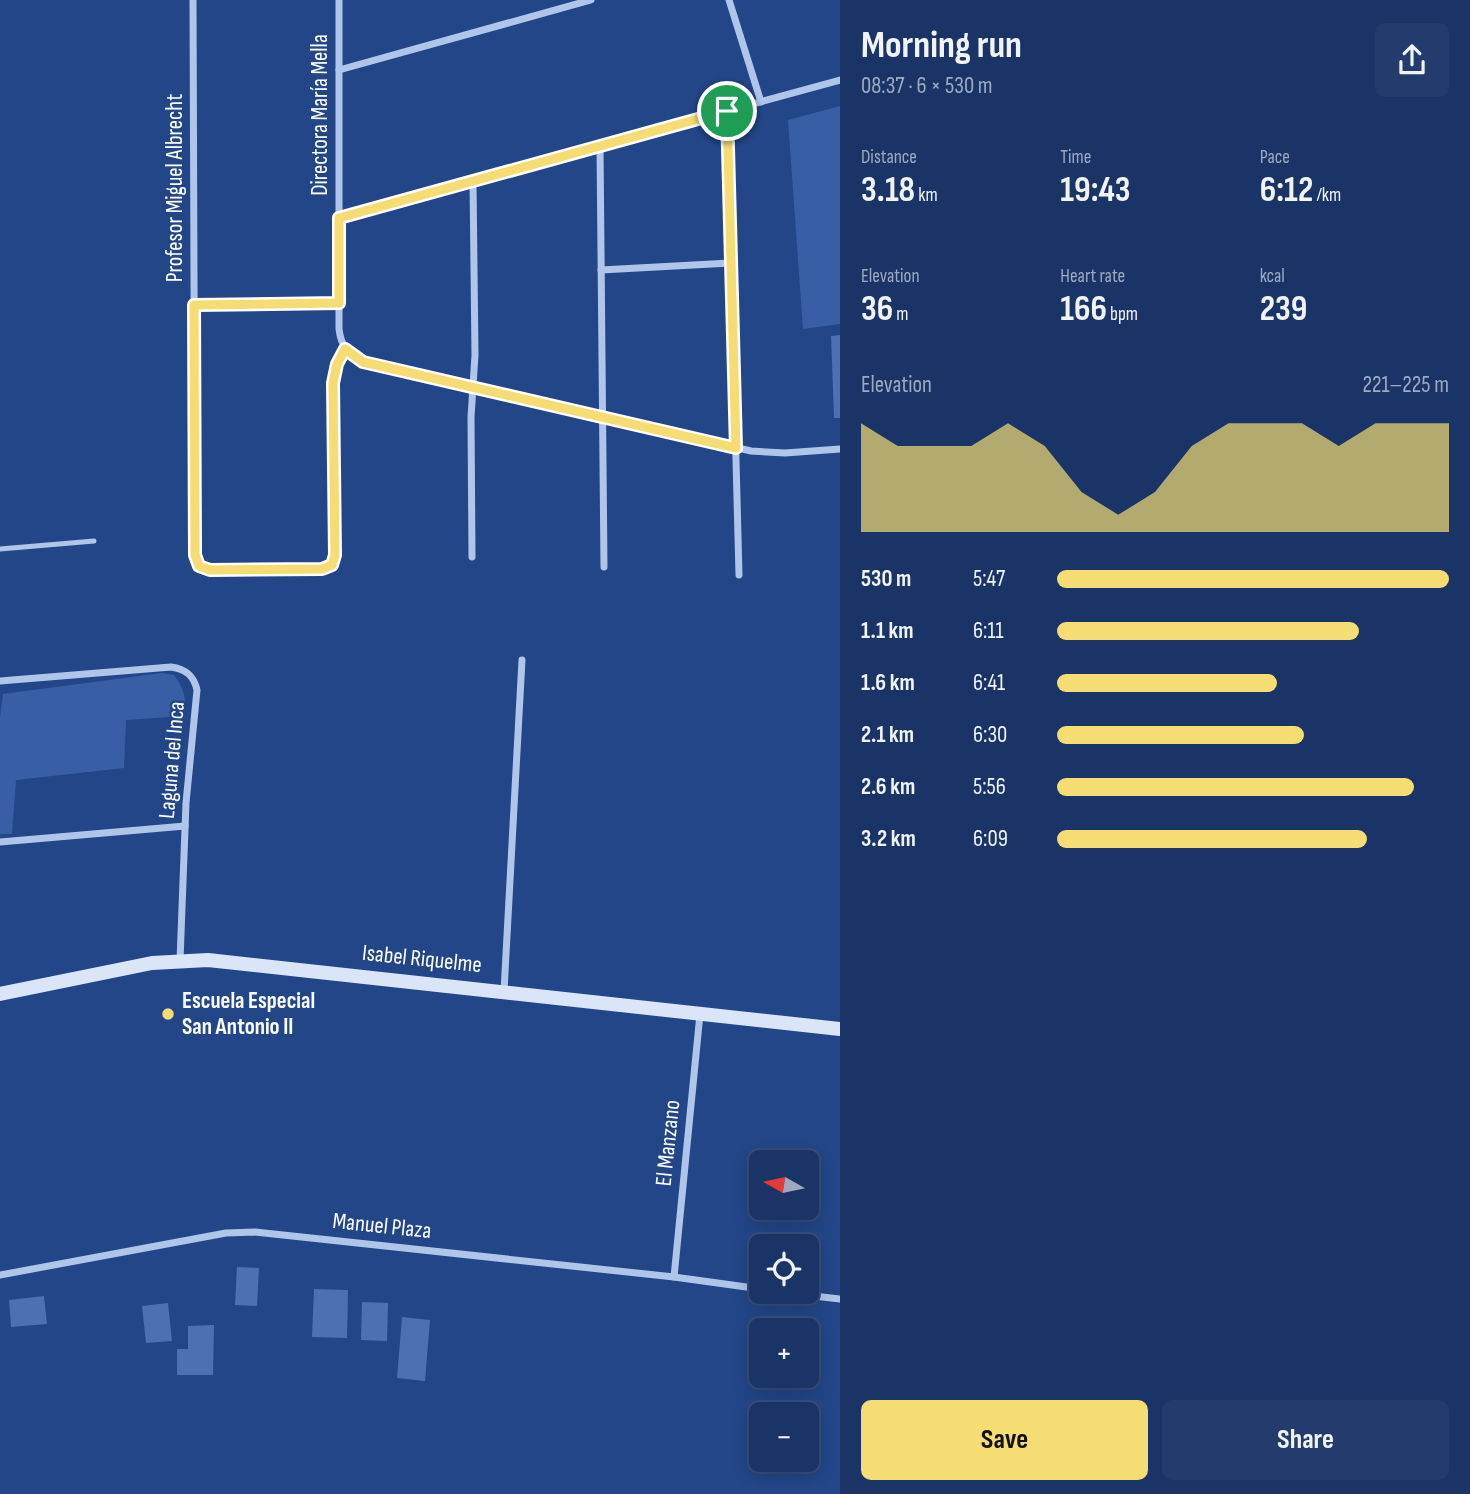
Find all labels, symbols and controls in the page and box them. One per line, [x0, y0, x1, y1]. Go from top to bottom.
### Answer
text: Morning run [861, 23, 1022, 68]
button: share [1375, 23, 1449, 97]
street label: Directora María Mella [306, 34, 334, 196]
text: 08:37 · 6 × 530 m [861, 72, 993, 100]
pin [697, 81, 757, 141]
icon: arrive [708, 92, 746, 130]
street label: Profesor Miguel Albrecht [161, 94, 189, 282]
text: Distance [861, 146, 917, 169]
text: Time [1060, 146, 1091, 169]
text: Pace [1260, 146, 1290, 169]
text: 3.18 [861, 169, 915, 212]
text: 19:43 [1060, 169, 1130, 212]
text: 6:12 [1260, 169, 1313, 212]
text: km [915, 184, 938, 207]
text: /km [1313, 184, 1341, 207]
text: Elevation [861, 265, 920, 288]
text: Heart rate [1060, 265, 1125, 288]
text: kcal [1260, 265, 1285, 288]
text: 36 [861, 288, 893, 331]
text: 166 [1060, 288, 1107, 331]
text: 239 [1260, 288, 1307, 331]
text: m [893, 303, 908, 326]
text: bpm [1107, 303, 1138, 326]
text: Elevation [861, 371, 932, 399]
text: 221–225 m [1362, 371, 1449, 399]
text: 530 m [861, 565, 911, 593]
text: 5:47 [973, 565, 1005, 593]
text: 1.1 km [861, 617, 914, 645]
text: 6:11 [973, 617, 1004, 645]
text: 1.6 km [861, 669, 915, 697]
text: 6:41 [973, 669, 1005, 697]
street label: Laguna del Inca [153, 700, 191, 820]
text: 2.1 km [861, 721, 914, 749]
text: 6:30 [973, 721, 1007, 749]
text: 2.6 km [861, 773, 915, 801]
text: 5:56 [973, 773, 1006, 801]
text: 3.2 km [861, 825, 916, 853]
text: 6:09 [973, 825, 1008, 853]
street label: Isabel Riquelme [361, 939, 483, 979]
place label: Escuela Especial San Antonio II [182, 987, 315, 1041]
marker: Escuela Especial San Antonio II [160, 1006, 176, 1022]
street label: El Manzano [650, 1099, 686, 1187]
north arrow [749, 1150, 819, 1220]
map controls [749, 1150, 819, 1472]
street label: Manuel Plaza [331, 1207, 433, 1245]
button: locate [749, 1234, 819, 1304]
button: + [749, 1318, 819, 1388]
button: Save [861, 1400, 1148, 1480]
button: Share [1162, 1400, 1449, 1480]
button: − [749, 1402, 819, 1472]

